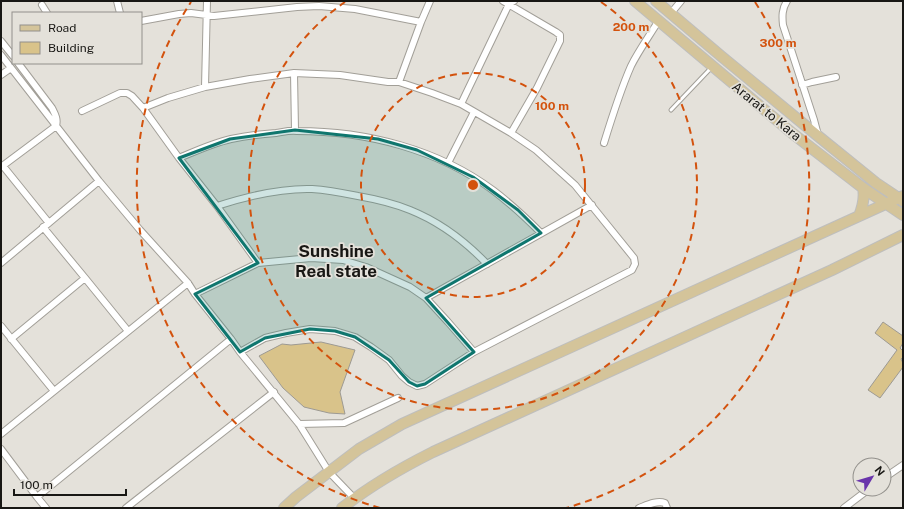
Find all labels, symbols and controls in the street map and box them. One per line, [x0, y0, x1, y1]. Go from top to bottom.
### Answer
legend [12, 12, 142, 64]
text: 200 m [613, 20, 649, 34]
text: Road [48, 21, 76, 35]
text: 300 m [760, 36, 797, 50]
text: Building [48, 41, 94, 55]
street label: Ararat to Kara [729, 79, 804, 144]
text: 100 m [535, 99, 569, 113]
centre of rings [466, 178, 480, 192]
district label: Sunshine Real state [295, 241, 377, 281]
north arrow [852, 457, 892, 497]
text: N [873, 464, 887, 478]
scale bar [14, 471, 126, 497]
text: 100 m [20, 478, 53, 492]

